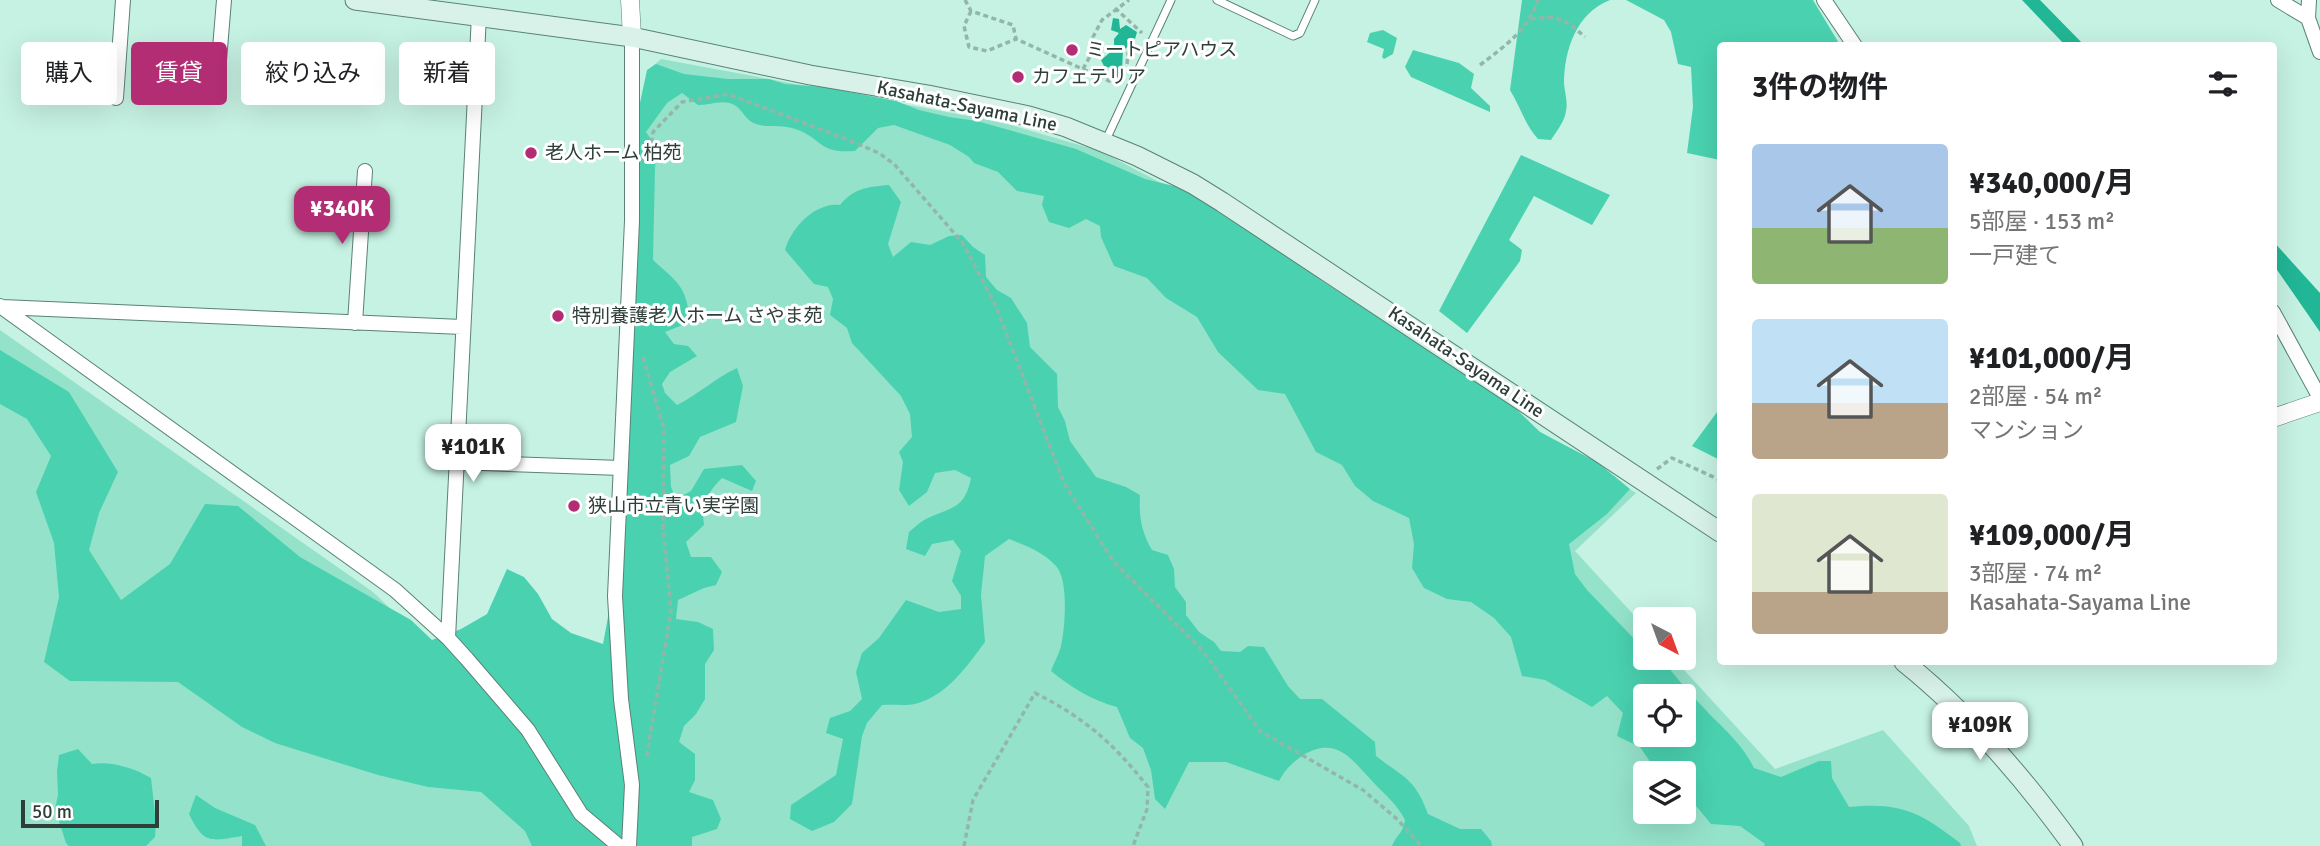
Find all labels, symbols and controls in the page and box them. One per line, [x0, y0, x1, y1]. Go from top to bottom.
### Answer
place label: ミートピアハウス [1086, 38, 1237, 62]
chip: 購入 [21, 42, 117, 105]
chip: 賃貸 [131, 42, 227, 105]
chip: 絞り込み [241, 42, 385, 105]
chip: 新着 [399, 42, 495, 105]
marker: ミートピアハウス [1064, 42, 1080, 58]
place label: カフェテリア [1032, 65, 1146, 89]
icon: filters [2204, 65, 2242, 103]
marker: カフェテリア [1010, 69, 1026, 85]
text: 3件の物件 [1752, 69, 1888, 106]
street label: Kasahata-Sayama Line [875, 75, 1059, 137]
place label: 老人ホーム 柏苑 [545, 141, 682, 165]
marker: 老人ホーム 柏苑 [523, 145, 539, 161]
text: ¥340,000/月 [1969, 165, 2135, 202]
icon: home [1808, 172, 1892, 256]
pin: ¥340K [293, 187, 391, 246]
text: ¥340K [310, 194, 374, 223]
text: 5部屋 · 153 m² [1969, 207, 2115, 236]
text: 一戸建て [1969, 241, 2061, 270]
street label: Kasahata-Sayama Line [1383, 301, 1549, 423]
place label: 特別養護老人ホーム さやま苑 [572, 304, 823, 328]
marker: 特別養護老人ホーム さやま苑 [550, 308, 566, 324]
text: ¥101,000/月 [1969, 340, 2135, 377]
icon: home [1808, 347, 1892, 431]
text: 2部屋 · 54 m² [1969, 382, 2102, 411]
text: マンション [1969, 416, 2084, 445]
pin: ¥101K [424, 424, 522, 484]
text: ¥101K [441, 432, 505, 461]
place label: 狭山市立青い実学園 [588, 494, 759, 518]
marker: 狭山市立青い実学園 [566, 498, 582, 514]
text: ¥109,000/月 [1969, 517, 2135, 554]
icon: home [1808, 522, 1892, 606]
text: 3部屋 · 74 m² [1969, 559, 2102, 588]
text: Kasahata-Sayama Line [1969, 588, 2191, 617]
north arrow [1633, 607, 1696, 670]
map controls [1633, 607, 1696, 824]
button: locate [1633, 684, 1696, 747]
pin: ¥109K [1931, 702, 2029, 762]
text: ¥109K [1948, 710, 2012, 739]
button: layers [1633, 761, 1696, 824]
scale bar [21, 797, 159, 829]
text: 50 m [32, 800, 72, 824]

